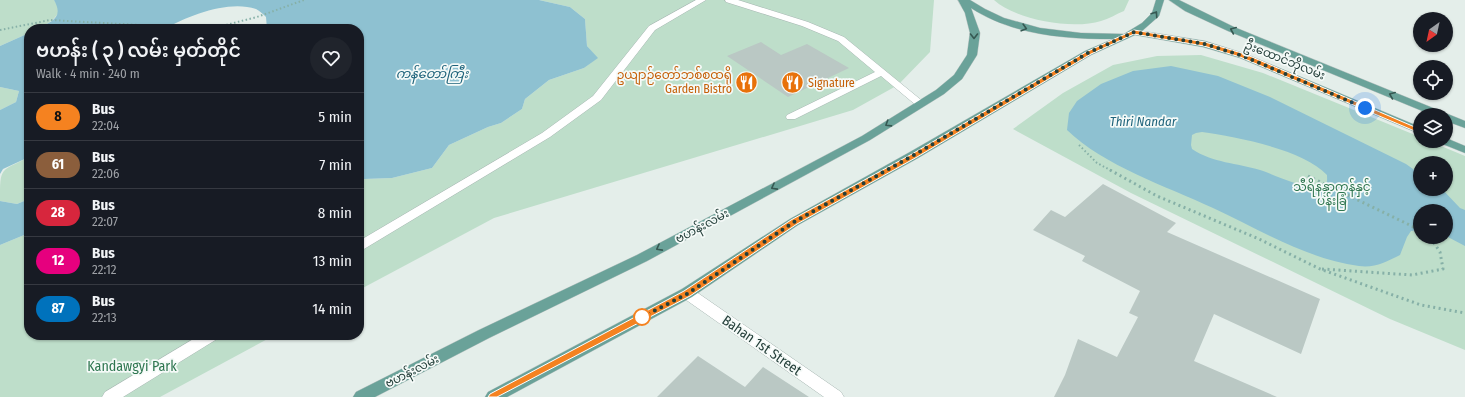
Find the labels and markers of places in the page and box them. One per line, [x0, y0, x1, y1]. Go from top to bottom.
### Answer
place label: ဥယျာဉ်တော်ဘစ်စထရို Garden Bistro [616, 66, 732, 96]
restaurant icon: ဥယျာဉ်တော်ဘစ်စထရို Garden Bistro [734, 69, 760, 95]
restaurant icon: Signature [779, 70, 805, 96]
place label: Signature [808, 76, 855, 90]
unlabelled marker [633, 308, 651, 326]

